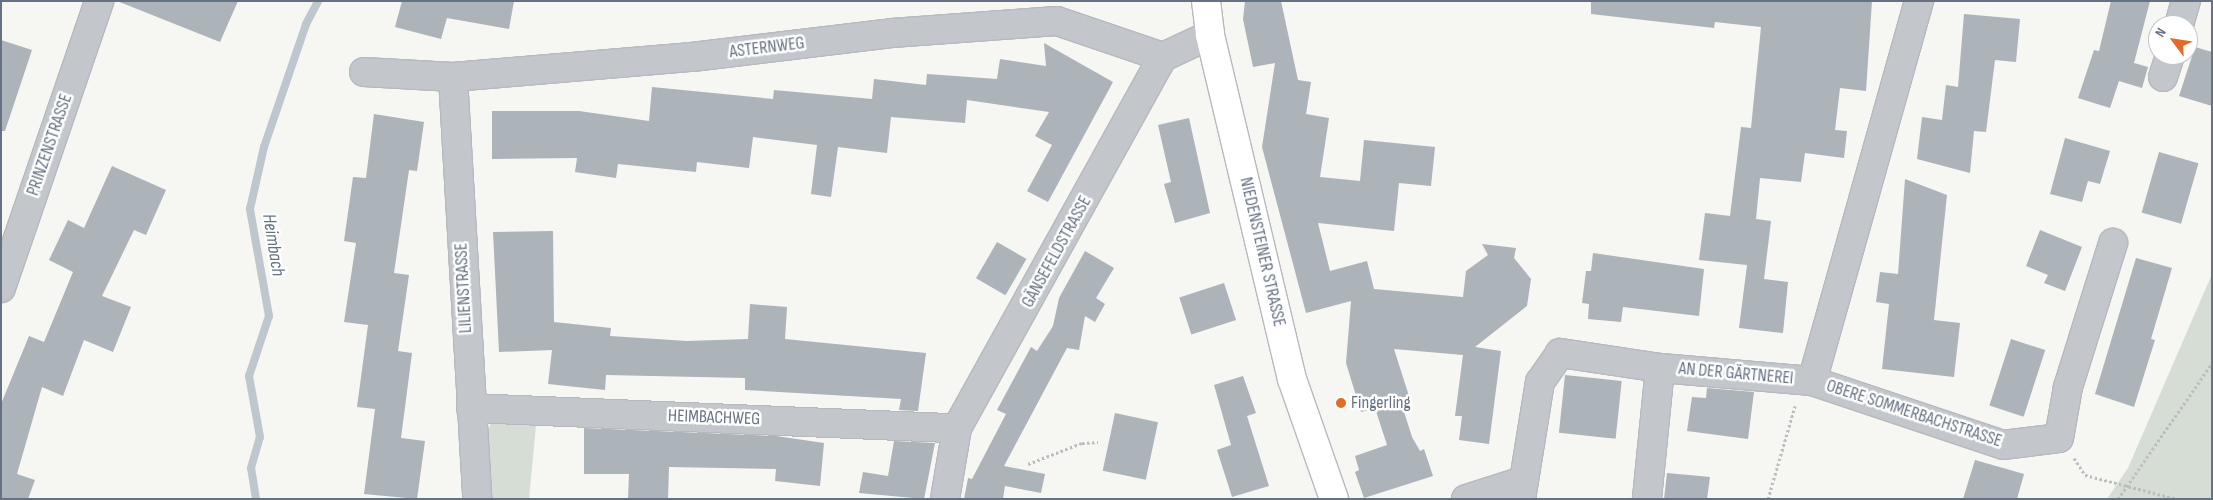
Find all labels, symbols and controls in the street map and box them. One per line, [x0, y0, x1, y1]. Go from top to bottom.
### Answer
north arrow [2148, 15, 2198, 65]
text: N [2151, 25, 2170, 40]
street label: ASTERNWEG [728, 33, 806, 63]
street label: PRINZENSTRASSE [23, 91, 77, 199]
street label: NIEDENSTEINER STRASSE [1234, 175, 1290, 329]
street label: GÄNSEFELDSTRASSE [1017, 192, 1097, 312]
water label: Heimbach [257, 212, 289, 278]
street label: LILIENSTRASSE [451, 242, 477, 334]
street label: AN DER GÄRTNEREI [1678, 358, 1794, 390]
street label: OBERE SOMMERBACHSTRASSE [1824, 375, 2004, 453]
place label: Fingerling [1351, 392, 1411, 414]
marker: Fingerling [1335, 397, 1347, 409]
street label: HEIMBACHWEG [668, 406, 760, 430]

